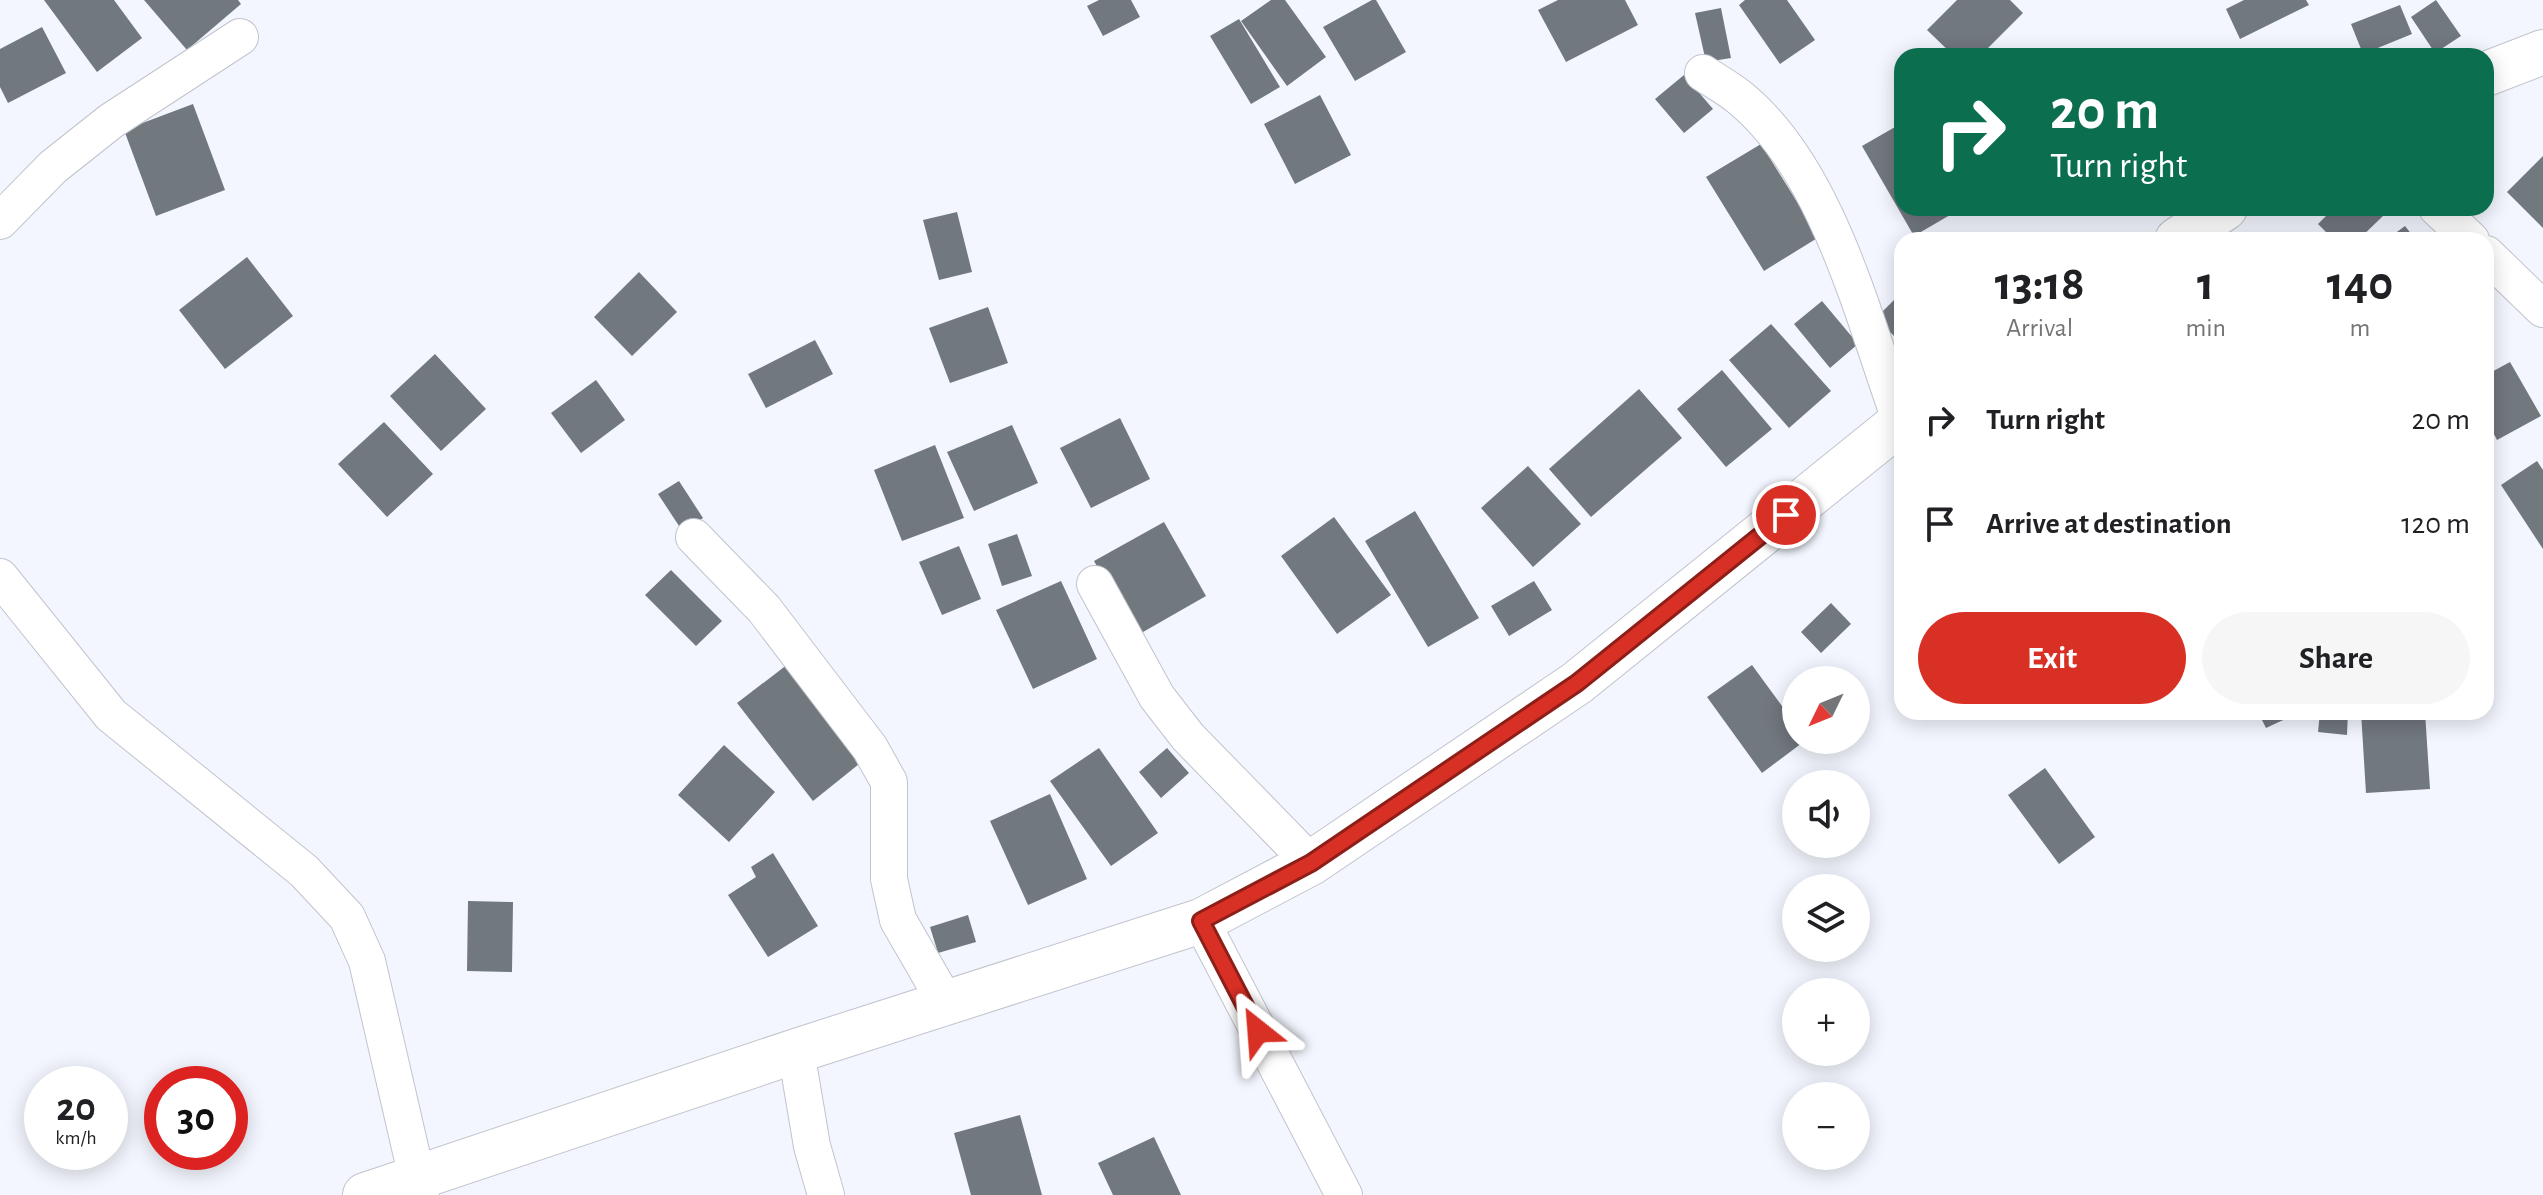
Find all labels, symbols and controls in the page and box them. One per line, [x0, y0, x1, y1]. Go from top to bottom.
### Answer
icon: right [1918, 80, 2022, 184]
text: 20 m [2050, 83, 2159, 139]
text: Turn right [2050, 148, 2187, 184]
text: 13:18 [1995, 261, 2085, 309]
text: 1 [2197, 261, 2214, 309]
text: 140 [2327, 261, 2393, 309]
text: Arrival [2006, 315, 2073, 341]
text: min [2185, 315, 2226, 341]
text: m [2350, 315, 2370, 341]
icon: right [1918, 398, 1962, 442]
text: Turn right [1986, 405, 2105, 435]
text: 20 m [2412, 405, 2470, 435]
pin [1752, 481, 1820, 549]
icon: arrive [1764, 493, 1808, 537]
icon: arrive [1918, 502, 1962, 546]
text: Arrive at destination [1986, 509, 2232, 539]
text: 120 m [2401, 509, 2470, 539]
button: Exit [1918, 612, 2186, 704]
button: Share [2202, 612, 2470, 704]
north arrow [1782, 666, 1870, 754]
map controls [1782, 666, 1870, 1170]
button: sound [1782, 770, 1870, 858]
button: layers [1782, 874, 1870, 962]
button: + [1782, 978, 1870, 1066]
position arrow [1216, 989, 1300, 1073]
speed limit sign: 30 [144, 1066, 248, 1170]
button: − [1782, 1082, 1870, 1170]
text: 20 [56, 1088, 96, 1128]
text: km/h [55, 1128, 97, 1148]

